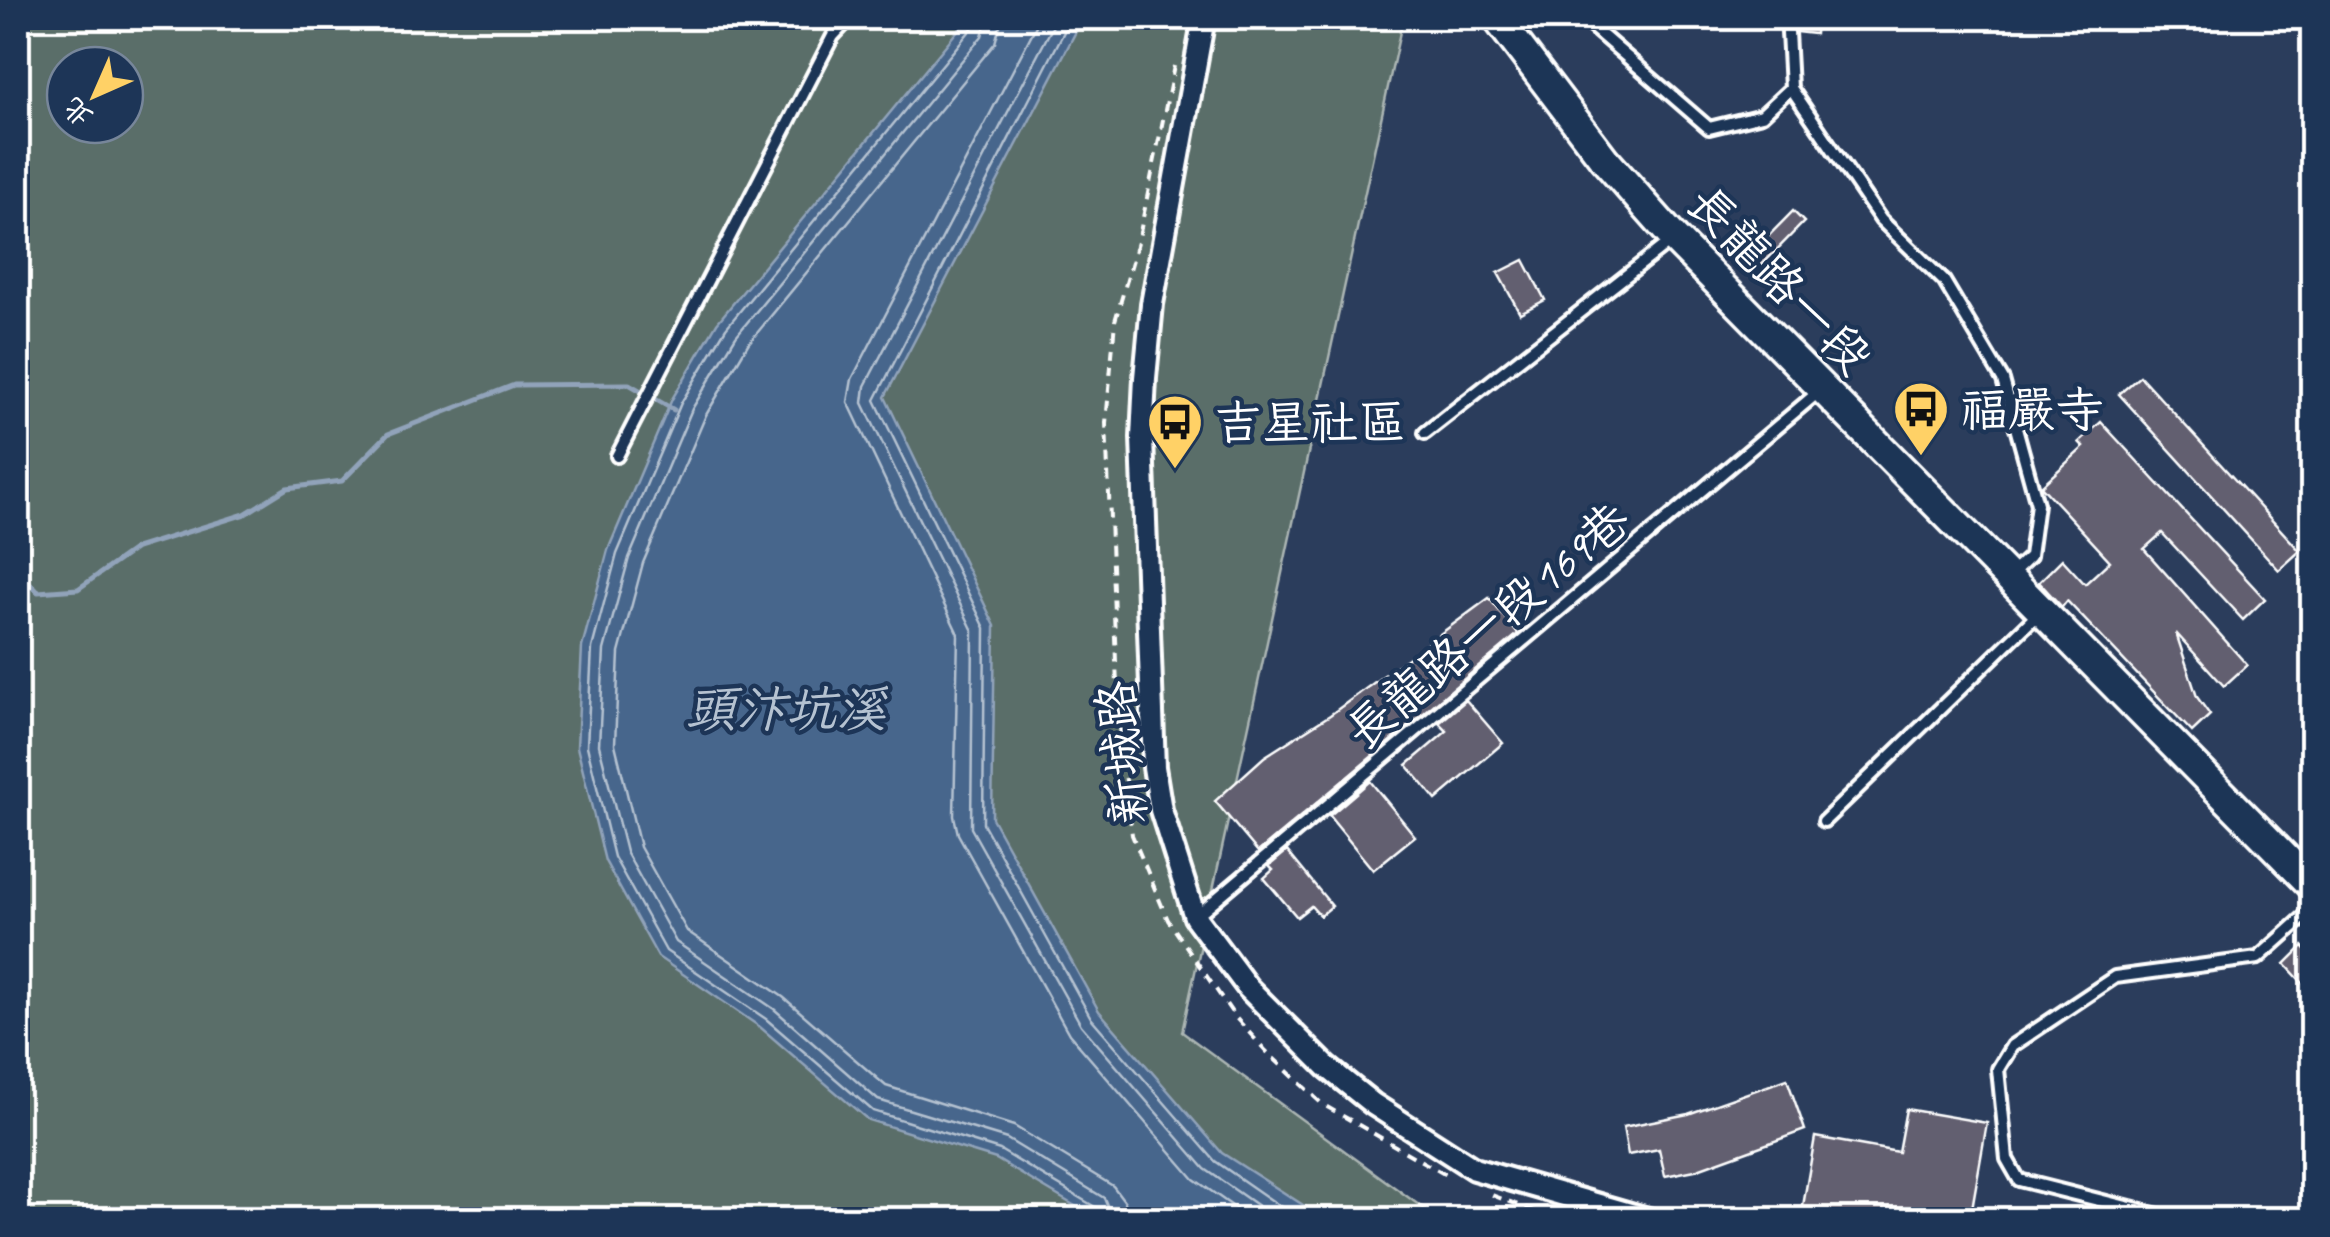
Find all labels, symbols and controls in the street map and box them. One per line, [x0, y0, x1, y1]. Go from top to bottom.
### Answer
north arrow [45, 45, 145, 145]
text: 北 [55, 90, 100, 135]
street label: 長龍路一段 [1674, 173, 1884, 387]
bus stop icon: 福嚴寺 [1891, 379, 1951, 458]
place label: 福嚴寺 [1960, 380, 2104, 440]
bus stop icon: 吉星社區 [1145, 392, 1205, 471]
place label: 吉星社區 [1214, 393, 1406, 453]
street label: 長龍路一段169巷 [1333, 489, 1642, 762]
water label: 頭汴坑溪 [686, 678, 889, 741]
street label: 新城路 [1085, 678, 1159, 828]

